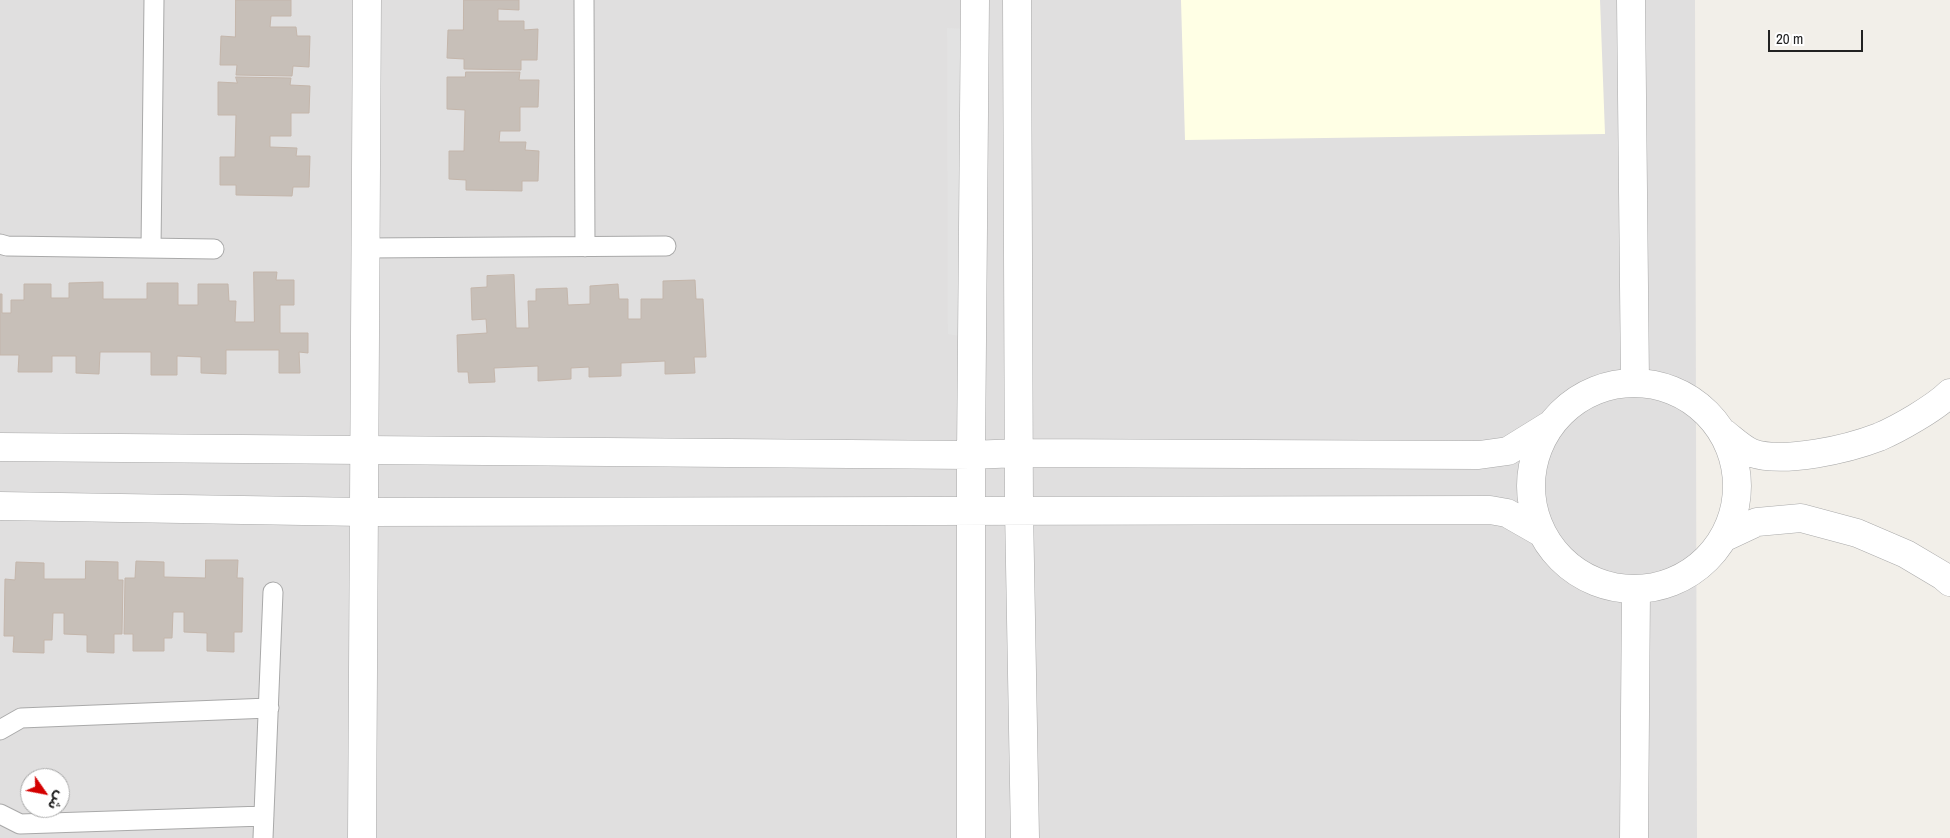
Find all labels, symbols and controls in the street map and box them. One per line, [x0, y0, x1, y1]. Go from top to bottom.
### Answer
scale bar [1770, 20, 1865, 52]
text: 20 m [1776, 28, 1803, 49]
north arrow [20, 768, 70, 818]
text: ش [44, 788, 70, 814]

